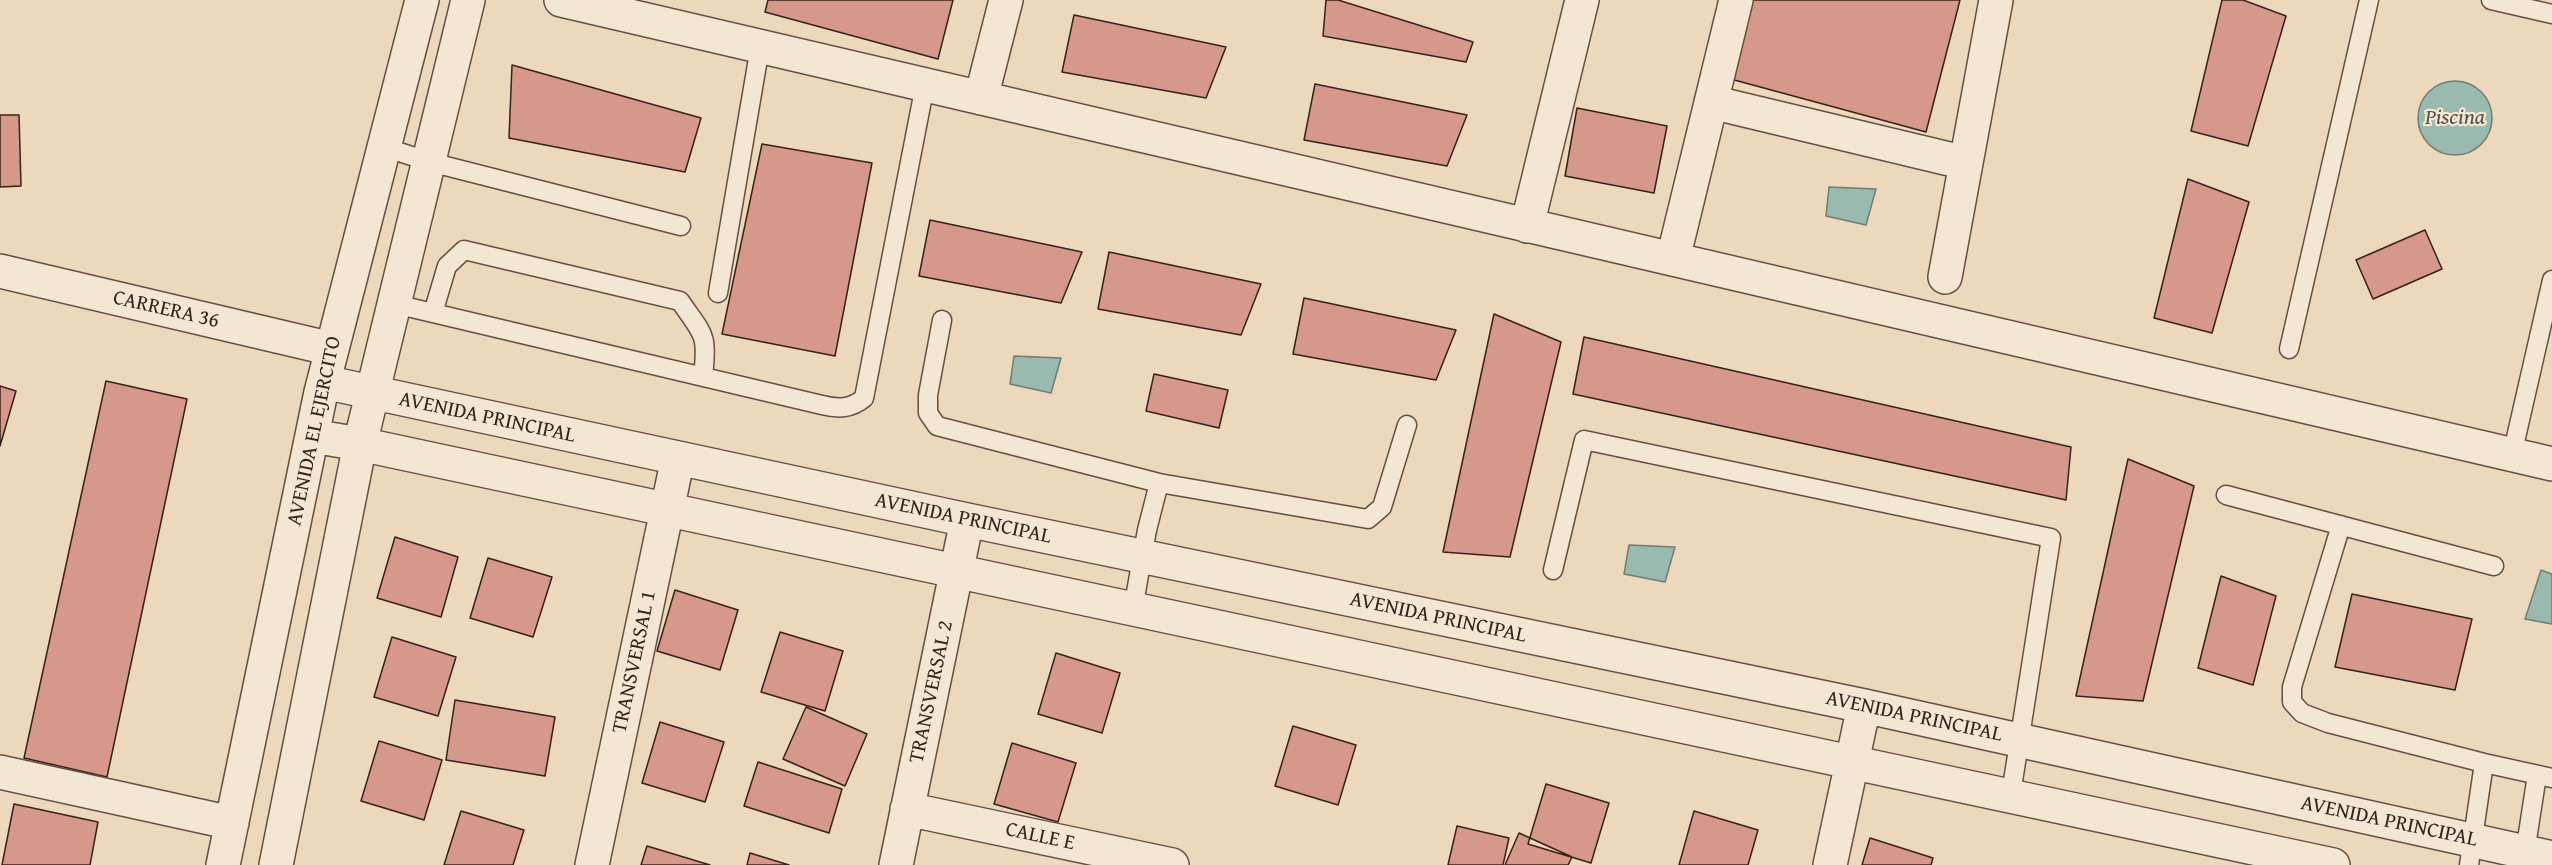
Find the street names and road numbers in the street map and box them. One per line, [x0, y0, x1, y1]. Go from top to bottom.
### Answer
street label: CARRERA 36 [111, 286, 221, 334]
street label: AVENIDA EL EJERCITO [283, 334, 347, 528]
street label: AVENIDA PRINCIPAL [397, 387, 577, 449]
street label: AVENIDA PRINCIPAL [873, 488, 1053, 550]
street label: AVENIDA PRINCIPAL [1348, 587, 1528, 649]
street label: TRANSVERSAL 1 [608, 588, 662, 736]
street label: TRANSVERSAL 2 [905, 618, 959, 766]
street label: AVENIDA PRINCIPAL [1824, 686, 2004, 748]
street label: AVENIDA PRINCIPAL [2299, 791, 2479, 853]
street label: CALLE E [1003, 817, 1077, 857]

